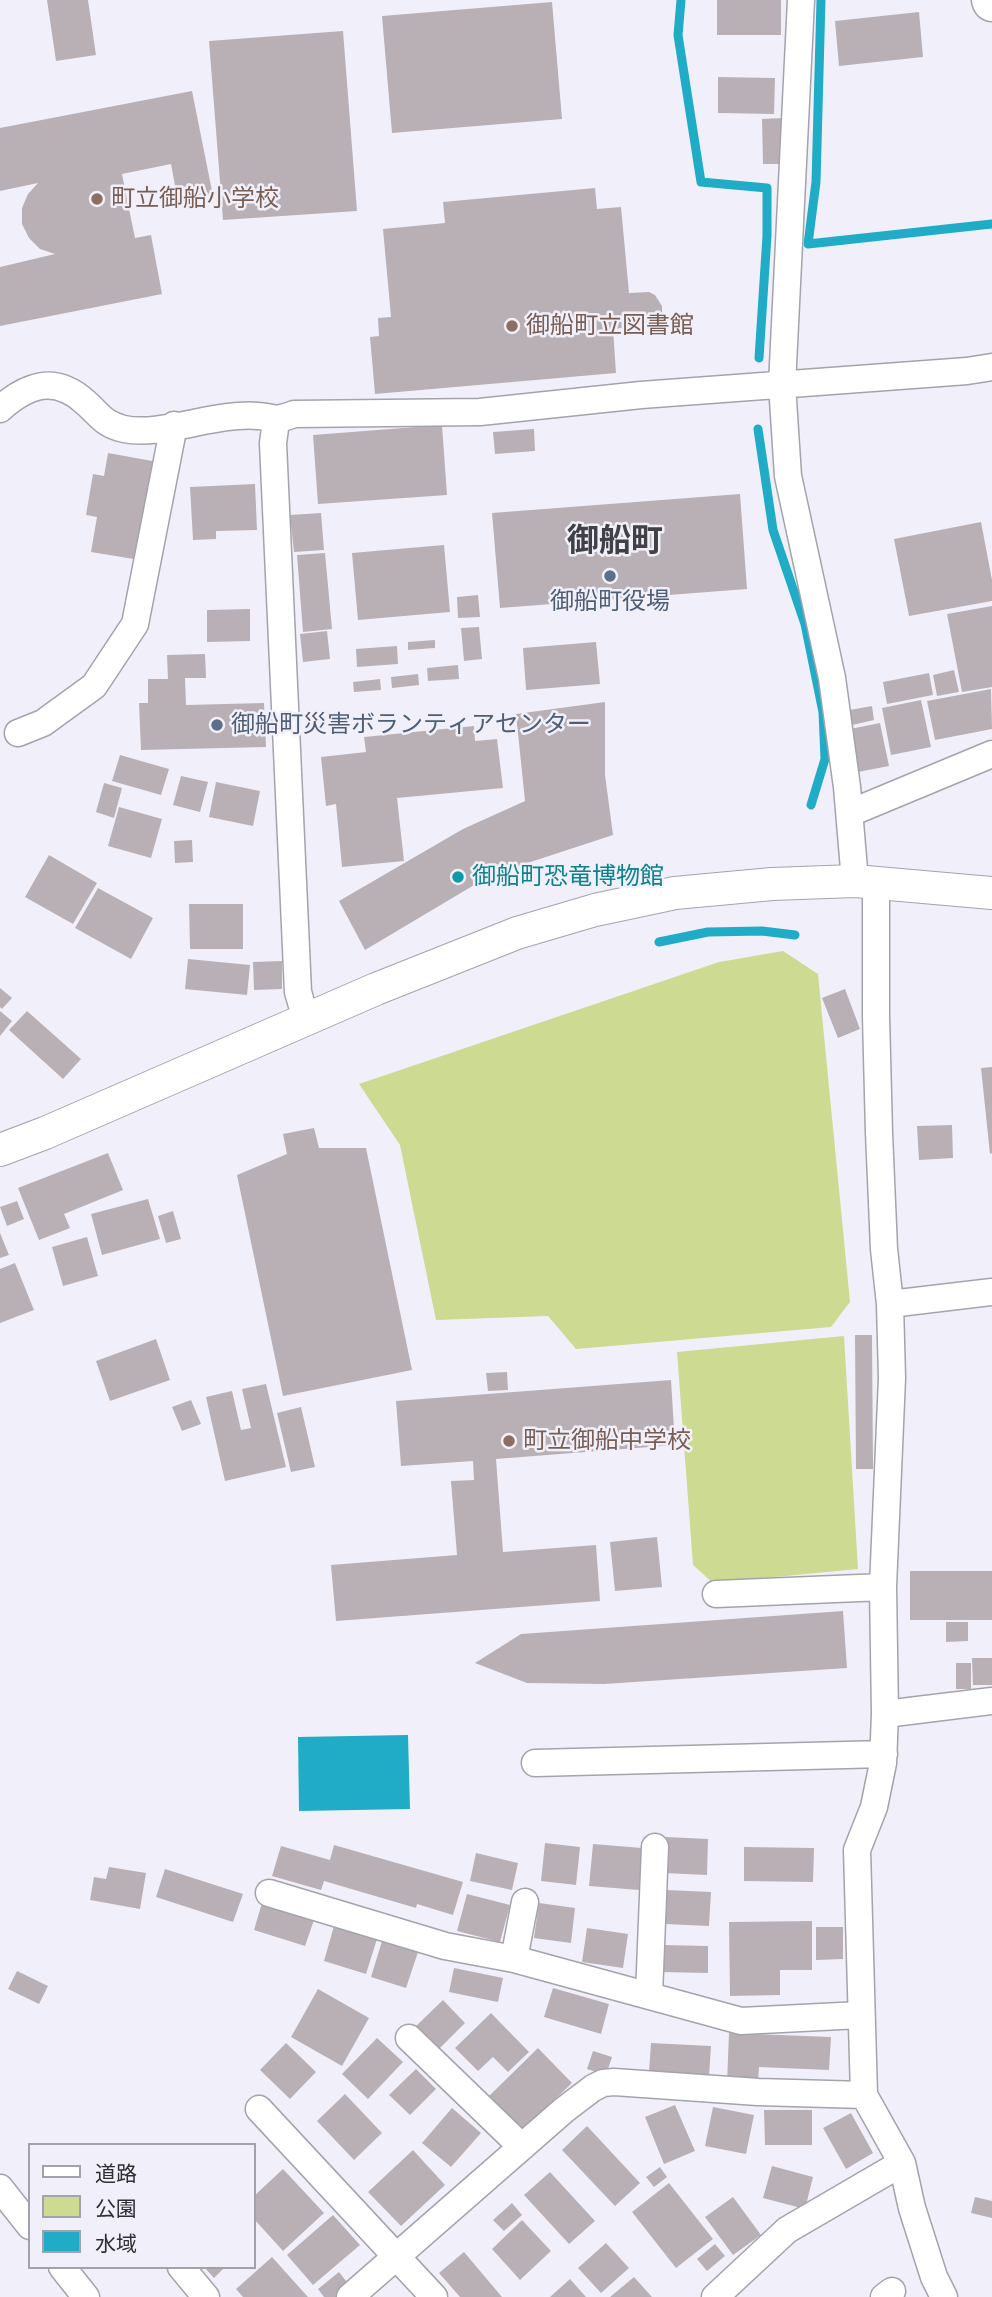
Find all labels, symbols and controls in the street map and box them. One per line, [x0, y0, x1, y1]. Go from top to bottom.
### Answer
place label: 町立御船小学校 [111, 185, 279, 213]
marker: 町立御船小学校 [89, 191, 105, 207]
place label: 御船町立図書館 [526, 312, 694, 340]
marker: 御船町立図書館 [504, 318, 520, 334]
district label: 御船町 [567, 523, 663, 561]
marker: 御船町役場 [602, 568, 618, 584]
place label: 御船町役場 [550, 588, 670, 616]
place label: 御船町災害ボランティアセンター [231, 711, 591, 739]
marker: 御船町災害ボランティアセンター [209, 717, 225, 733]
place label: 御船町恐竜博物館 [472, 863, 664, 891]
marker: 御船町恐竜博物館 [450, 869, 466, 885]
place label: 町立御船中学校 [523, 1427, 691, 1455]
marker: 町立御船中学校 [501, 1433, 517, 1449]
legend [28, 2143, 256, 2269]
text: 道路 [95, 2161, 137, 2186]
text: 公園 [95, 2196, 137, 2221]
text: 水域 [95, 2231, 137, 2256]

